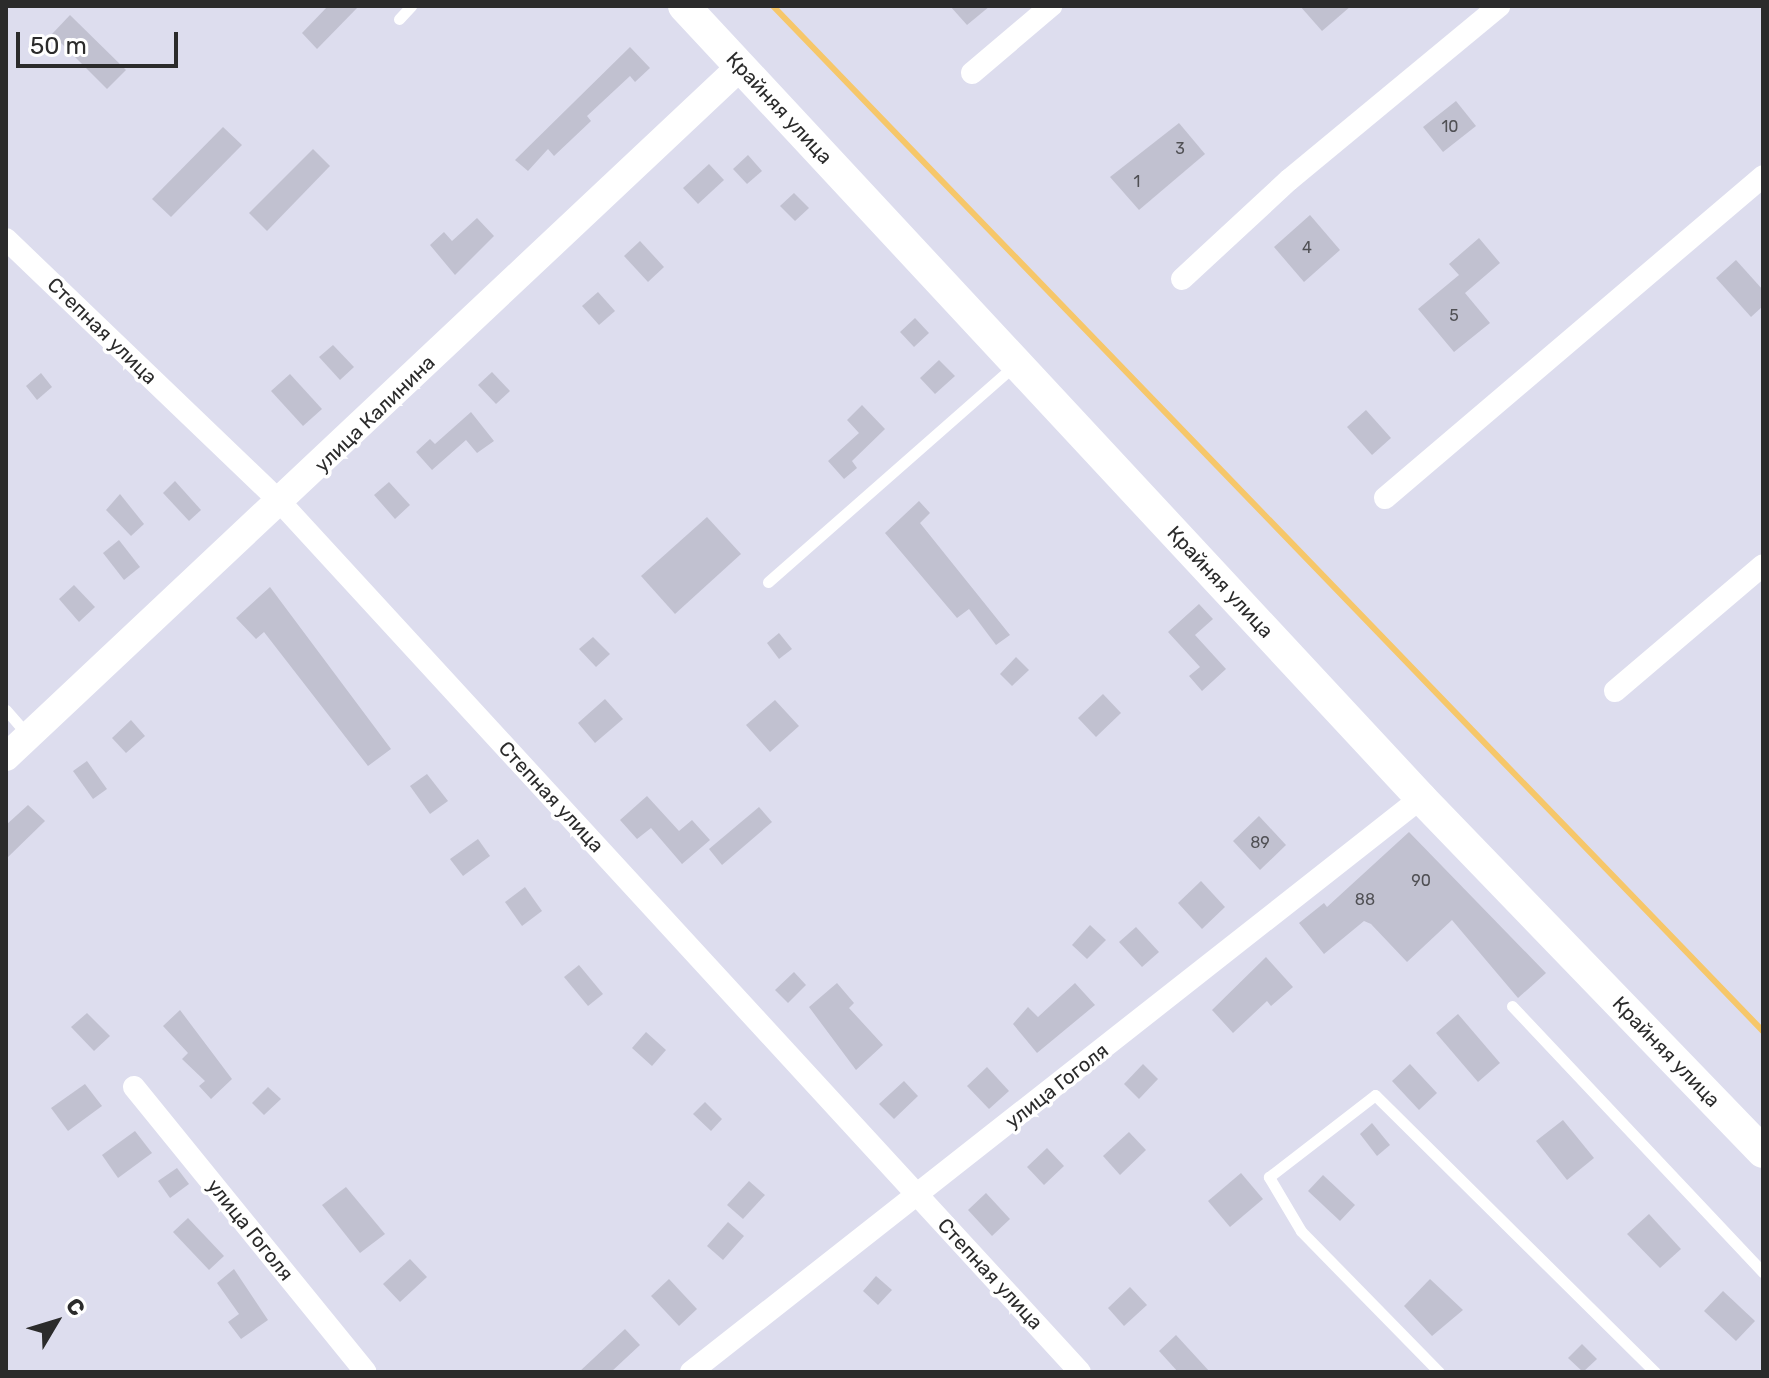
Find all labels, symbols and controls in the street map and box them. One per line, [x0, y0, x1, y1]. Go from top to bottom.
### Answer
scale bar [20, 16, 182, 66]
text: 50 m [30, 32, 87, 60]
street label: Крайняя улица [721, 47, 837, 169]
house number: 10 [1441, 117, 1459, 137]
house number: 3 [1175, 139, 1185, 159]
house number: 1 [1134, 172, 1140, 192]
house number: 4 [1302, 238, 1312, 258]
street label: Степная улица [42, 273, 162, 389]
house number: 5 [1449, 306, 1459, 326]
street label: улица Калинина [310, 351, 440, 477]
street label: Крайняя улица [1162, 521, 1278, 643]
street label: Степная улица [493, 736, 609, 858]
house number: 89 [1250, 833, 1270, 853]
house number: 90 [1411, 871, 1431, 891]
house number: 88 [1355, 890, 1375, 910]
street label: Крайняя улица [1607, 992, 1725, 1112]
street label: улица Гоголя [1001, 1038, 1113, 1134]
street label: улица Гоголя [202, 1174, 298, 1286]
street label: Степная улица [932, 1213, 1048, 1335]
north arrow [16, 1282, 96, 1362]
text: С [60, 1293, 91, 1321]

